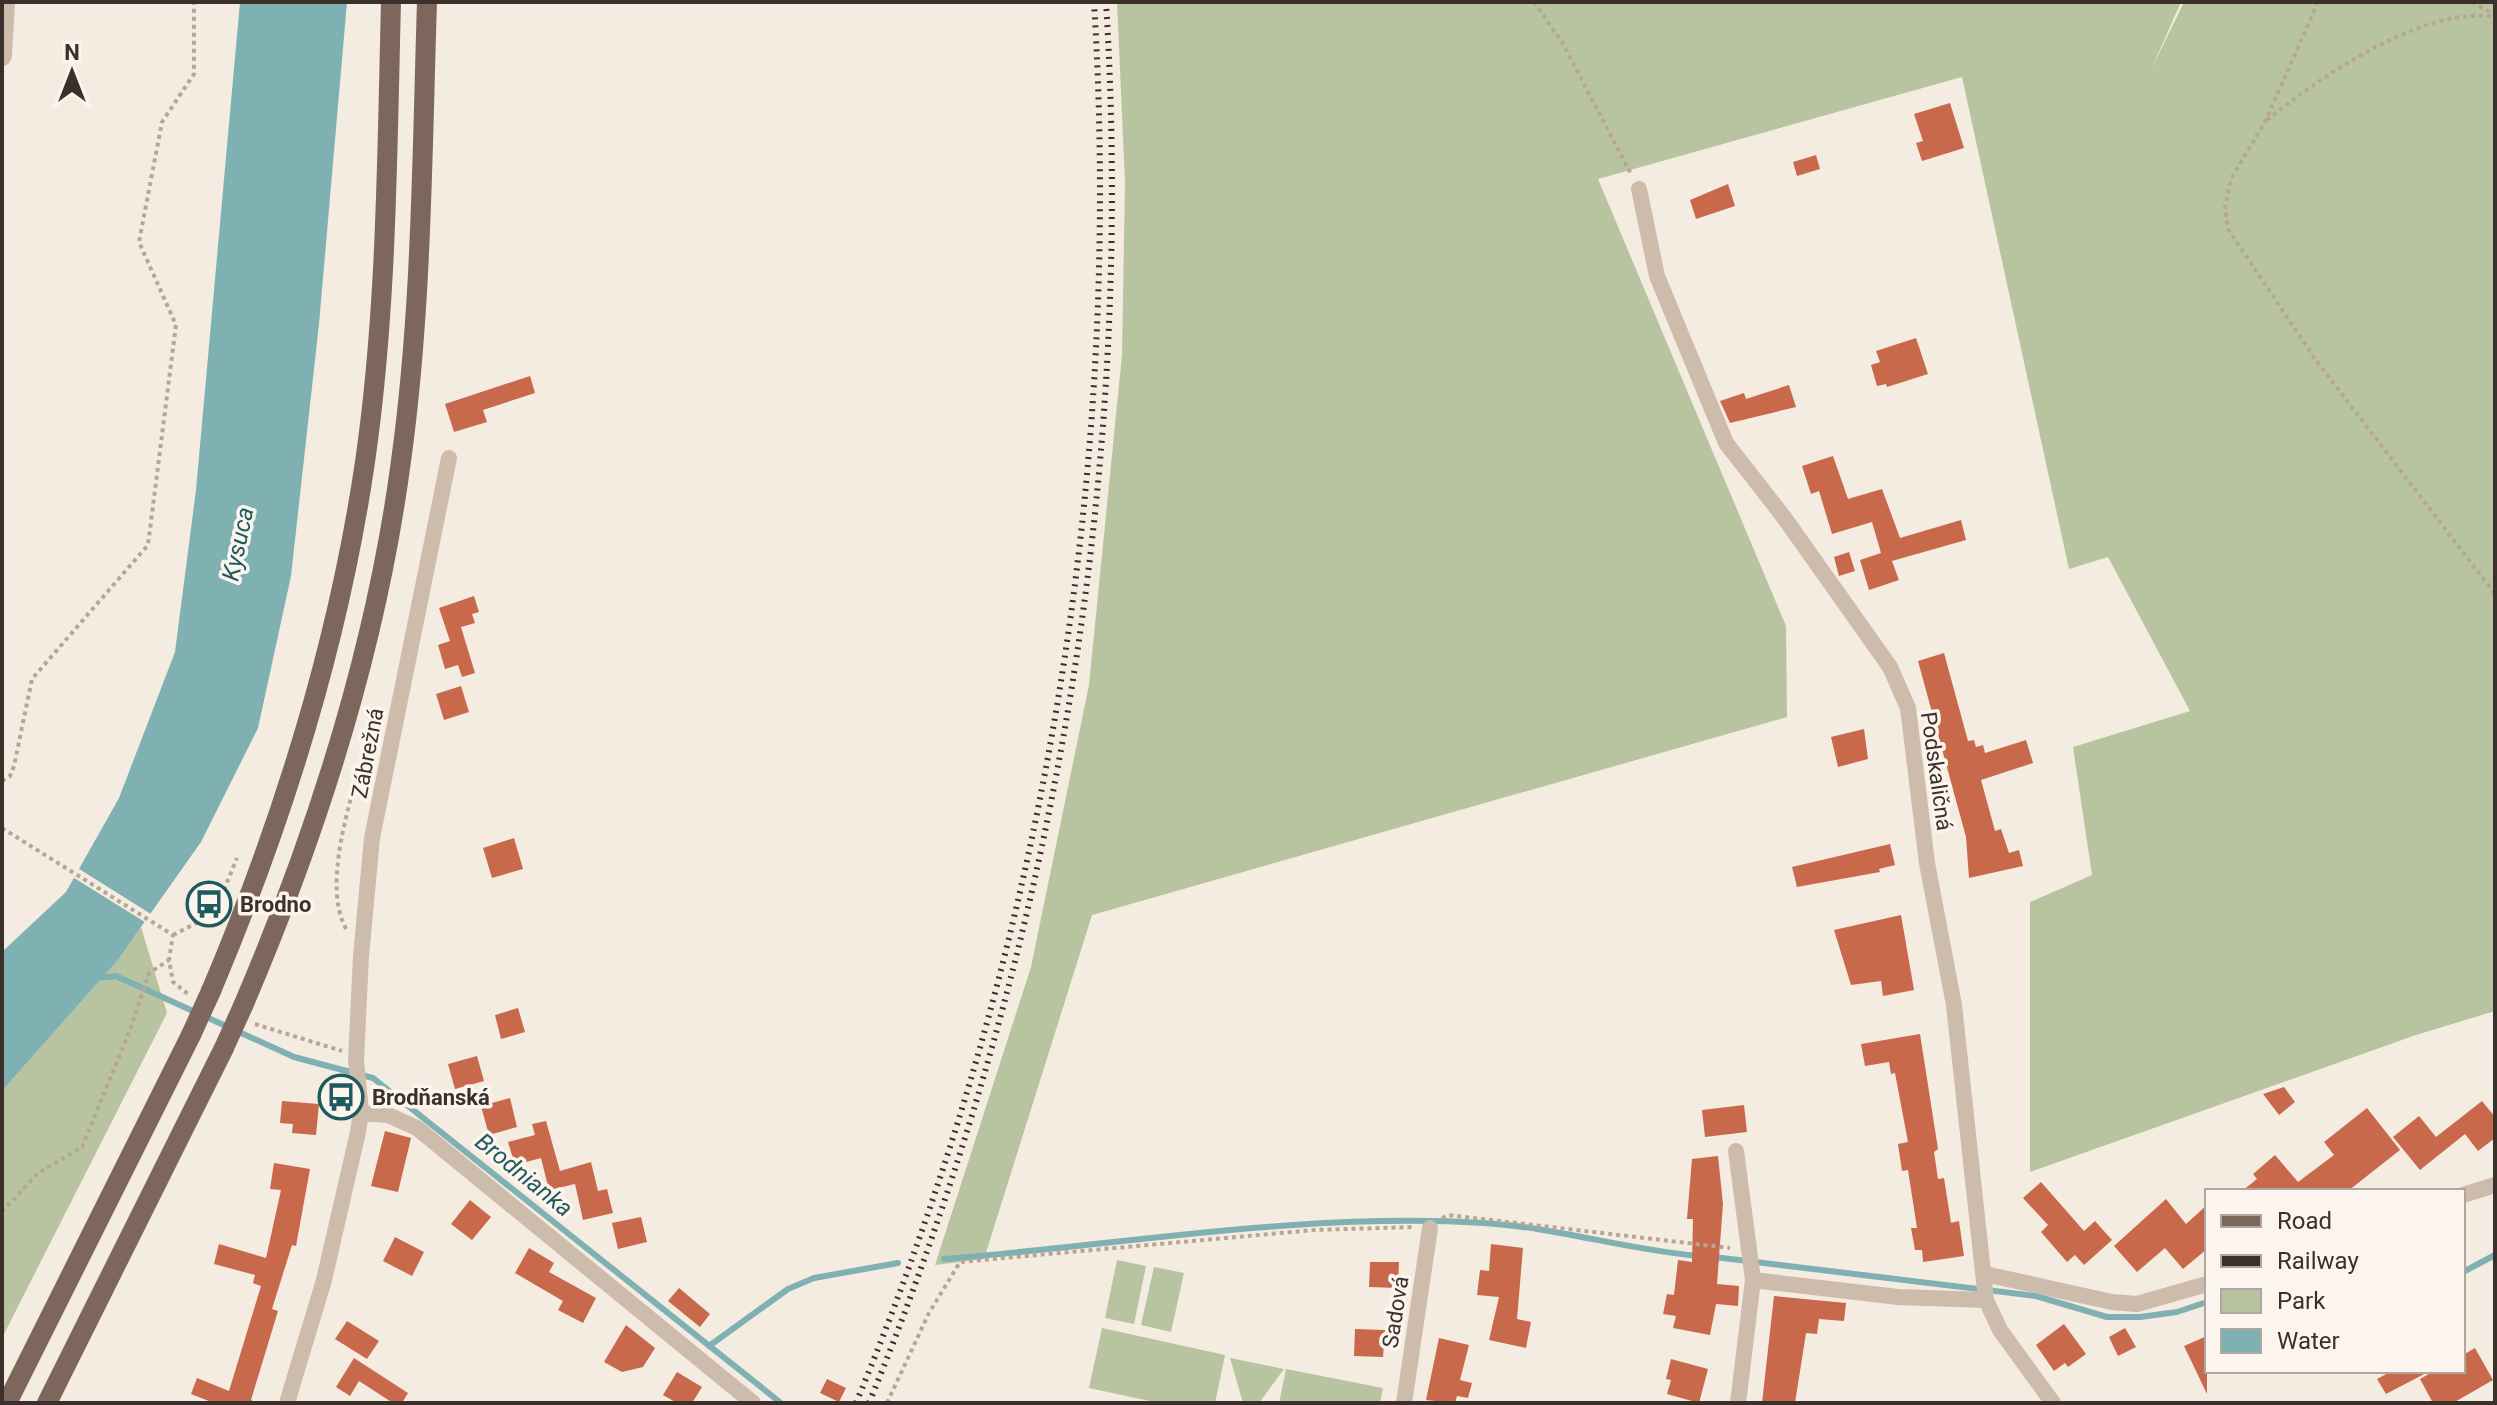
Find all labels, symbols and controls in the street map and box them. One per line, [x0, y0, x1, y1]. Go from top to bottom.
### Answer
north arrow [32, 32, 112, 112]
text: N [64, 40, 80, 65]
water label: Kysuca [217, 504, 259, 584]
street label: Zábrežná [346, 706, 388, 800]
street label: Podskaličná [1916, 710, 1957, 832]
bus stop icon: Brodno [185, 880, 233, 928]
place label: Brodno [240, 892, 311, 917]
bus stop icon: Brodňanská [317, 1073, 365, 1121]
place label: Brodňanská [372, 1085, 490, 1110]
water label: Brodnianka [470, 1127, 578, 1223]
legend [2205, 1189, 2465, 1373]
text: Road [2277, 1207, 2332, 1235]
text: Railway [2277, 1247, 2359, 1275]
street label: Sadová [1377, 1274, 1413, 1350]
text: Park [2277, 1287, 2326, 1315]
text: Water [2277, 1327, 2340, 1355]

